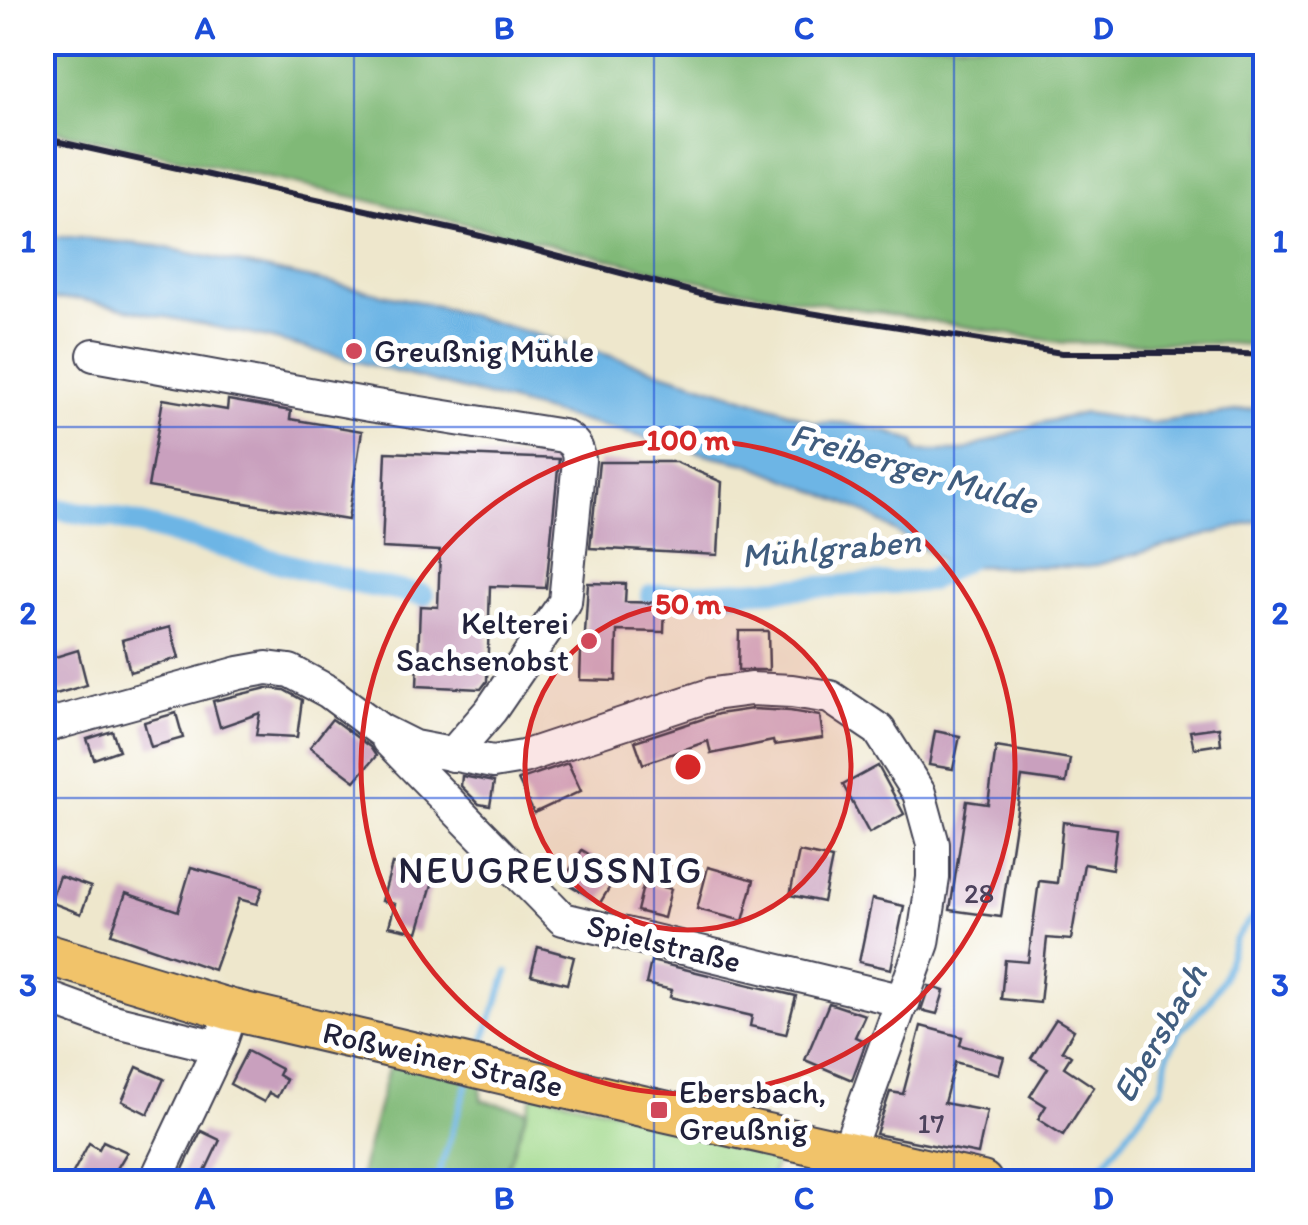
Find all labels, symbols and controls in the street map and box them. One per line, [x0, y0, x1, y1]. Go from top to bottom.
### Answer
text: A [194, 9, 216, 47]
text: B [494, 9, 514, 47]
text: C [794, 9, 814, 47]
text: D [1092, 9, 1114, 47]
text: 1 [21, 222, 36, 260]
text: 1 [1273, 222, 1288, 260]
place label: Greußnig Mühle [374, 332, 594, 370]
marker: Greußnig Mühle [343, 340, 365, 362]
water label: Freiberger Mulde [786, 413, 1043, 524]
text: 100 m [647, 421, 730, 458]
water label: Mühlgraben [739, 519, 924, 577]
text: 50 m [655, 585, 722, 622]
text: 2 [20, 594, 37, 632]
text: 2 [1272, 594, 1289, 632]
place label: Kelterei Sachsenobst [396, 604, 569, 679]
marker: Kelterei Sachsenobst [578, 630, 600, 652]
centre of rings [670, 749, 706, 785]
district label: NEUGREUSSNIG [398, 847, 704, 893]
house number: 28 [964, 876, 994, 910]
street label: Spielstraße [583, 906, 745, 980]
water label: Ebersbach [1103, 956, 1216, 1110]
text: 3 [19, 966, 37, 1004]
text: 3 [1271, 966, 1289, 1004]
street label: Roßweiner Straße [319, 1013, 567, 1105]
place label: Ebersbach, Greußnig [679, 1073, 827, 1148]
marker: Ebersbach, Greußnig [648, 1099, 670, 1121]
house number: 17 [918, 1106, 945, 1140]
text: A [194, 1179, 216, 1217]
text: B [494, 1179, 514, 1217]
text: C [794, 1179, 814, 1217]
text: D [1092, 1179, 1114, 1217]

